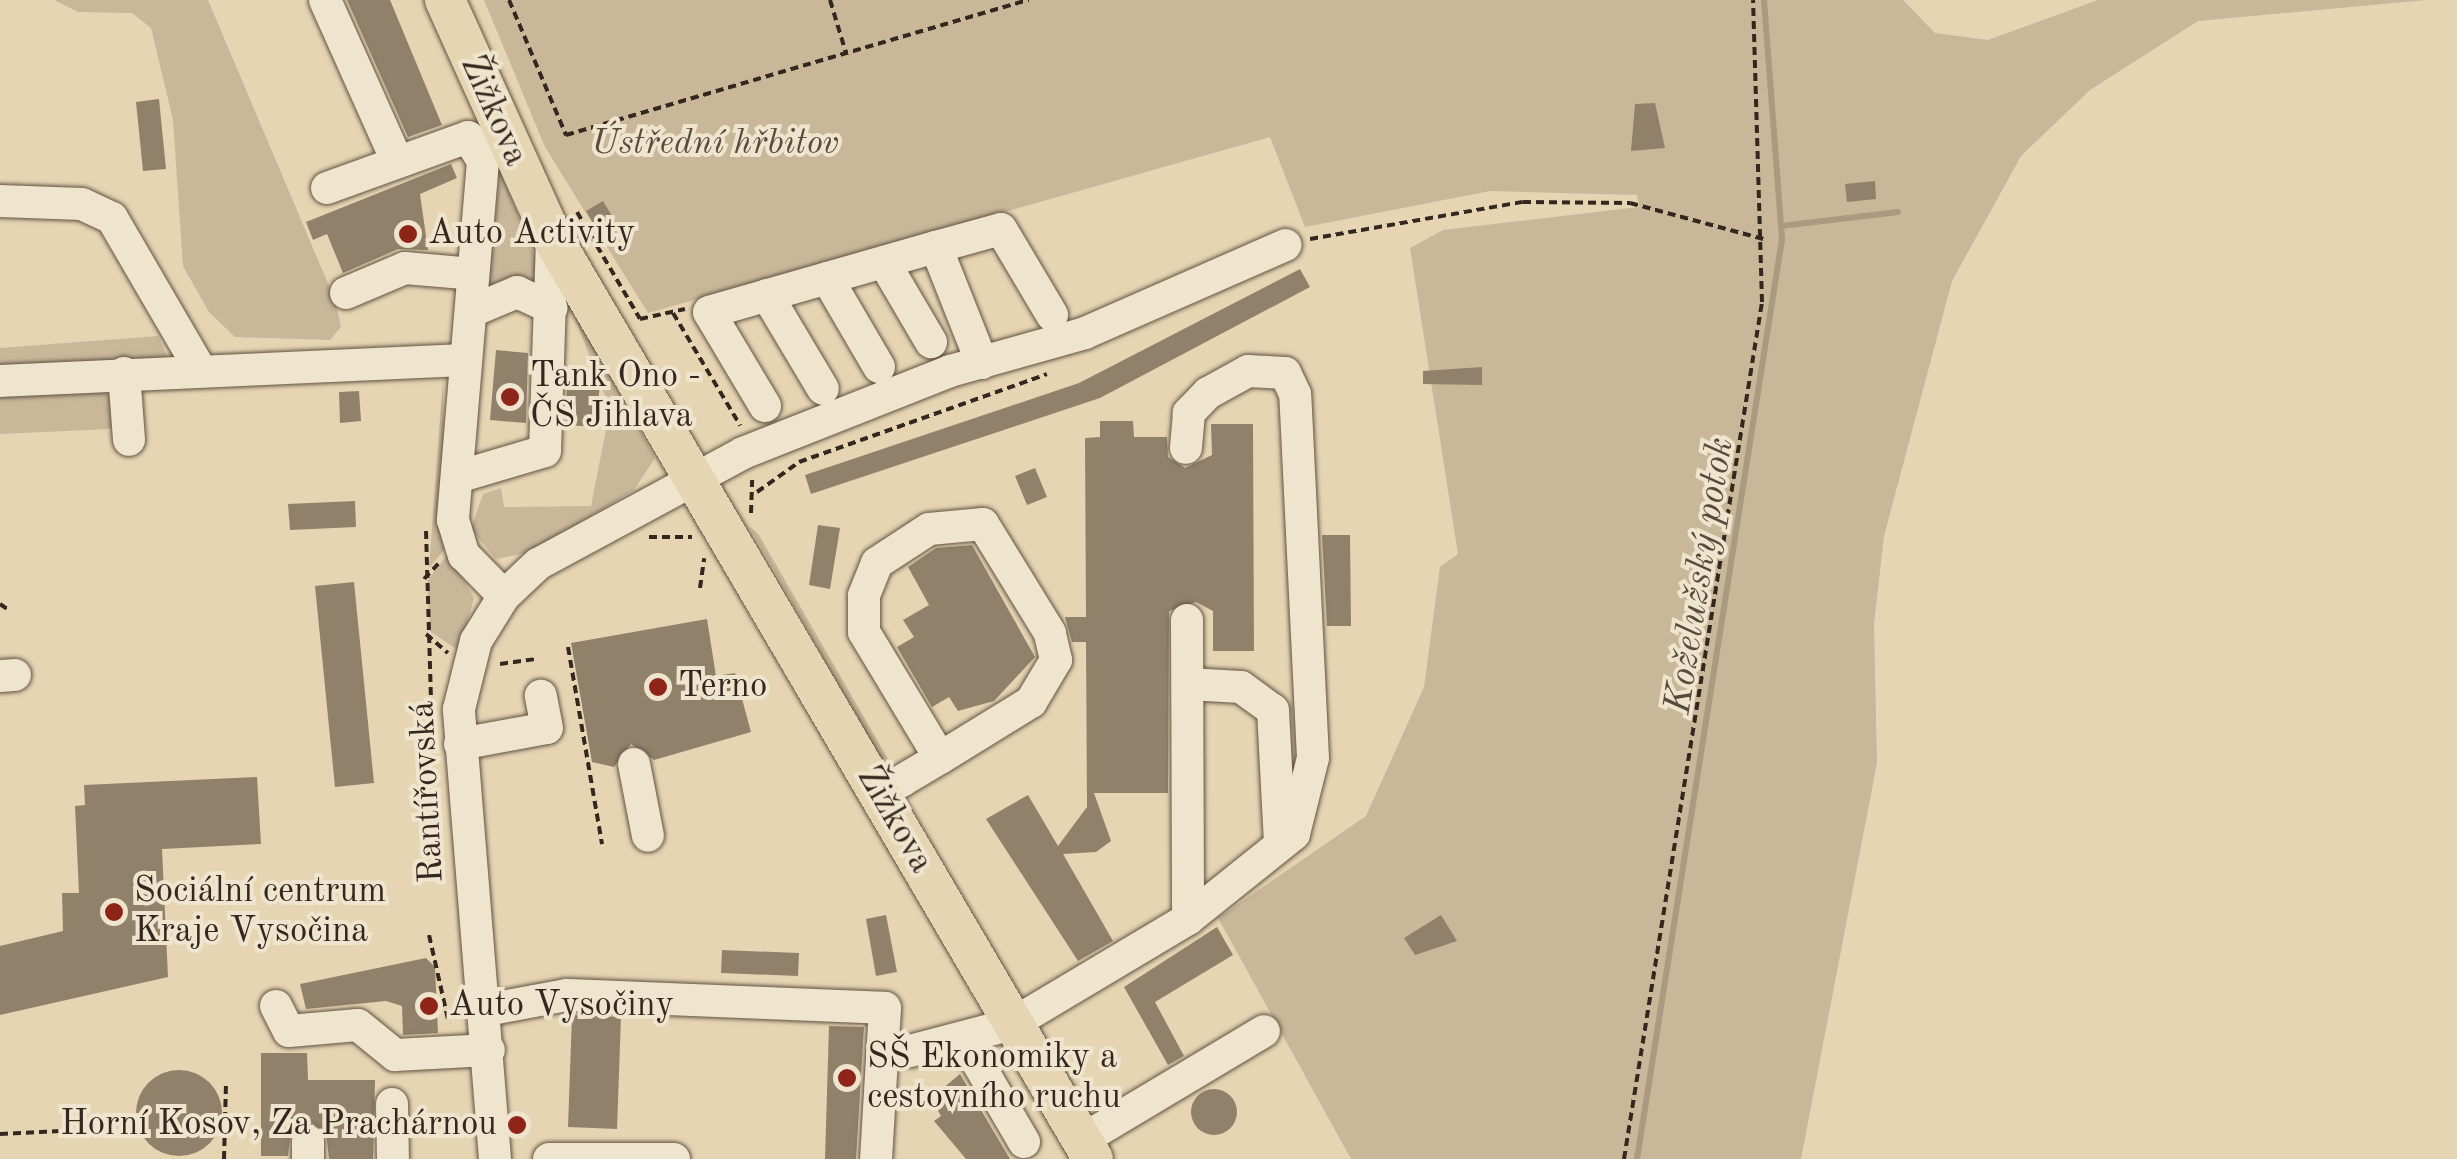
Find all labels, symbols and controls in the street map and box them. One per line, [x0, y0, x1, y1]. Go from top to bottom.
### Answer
street label: Žižkova [450, 49, 536, 173]
park label: Ústřední hřbitov [591, 123, 839, 165]
place label: Auto Activity [428, 213, 635, 255]
marker: Auto Activity [397, 223, 419, 245]
place label: Tank Ono - ČS Jihlava [530, 356, 701, 438]
marker: Tank Ono - ČS Jihlava [499, 386, 521, 408]
water label: Koželužský potok [1657, 435, 1745, 717]
place label: Terno [678, 666, 767, 708]
marker: Terno [647, 676, 669, 698]
street label: Rantířovská [402, 700, 454, 884]
street label: Žižkova [847, 759, 941, 881]
place label: Sociální centrum Kraje Vysočina [134, 871, 386, 953]
marker: Sociální centrum Kraje Vysočina [103, 901, 125, 923]
place label: Auto Vysočiny [449, 985, 674, 1027]
marker: Auto Vysočiny [418, 995, 440, 1017]
place label: SŠ Ekonomiky a cestovního ruchu [867, 1037, 1121, 1119]
marker: SŠ Ekonomiky a cestovního ruchu [836, 1067, 858, 1089]
place label: Horní Kosov, Za Prachárnou [60, 1104, 497, 1146]
marker: Horní Kosov, Za Prachárnou [506, 1114, 528, 1136]

